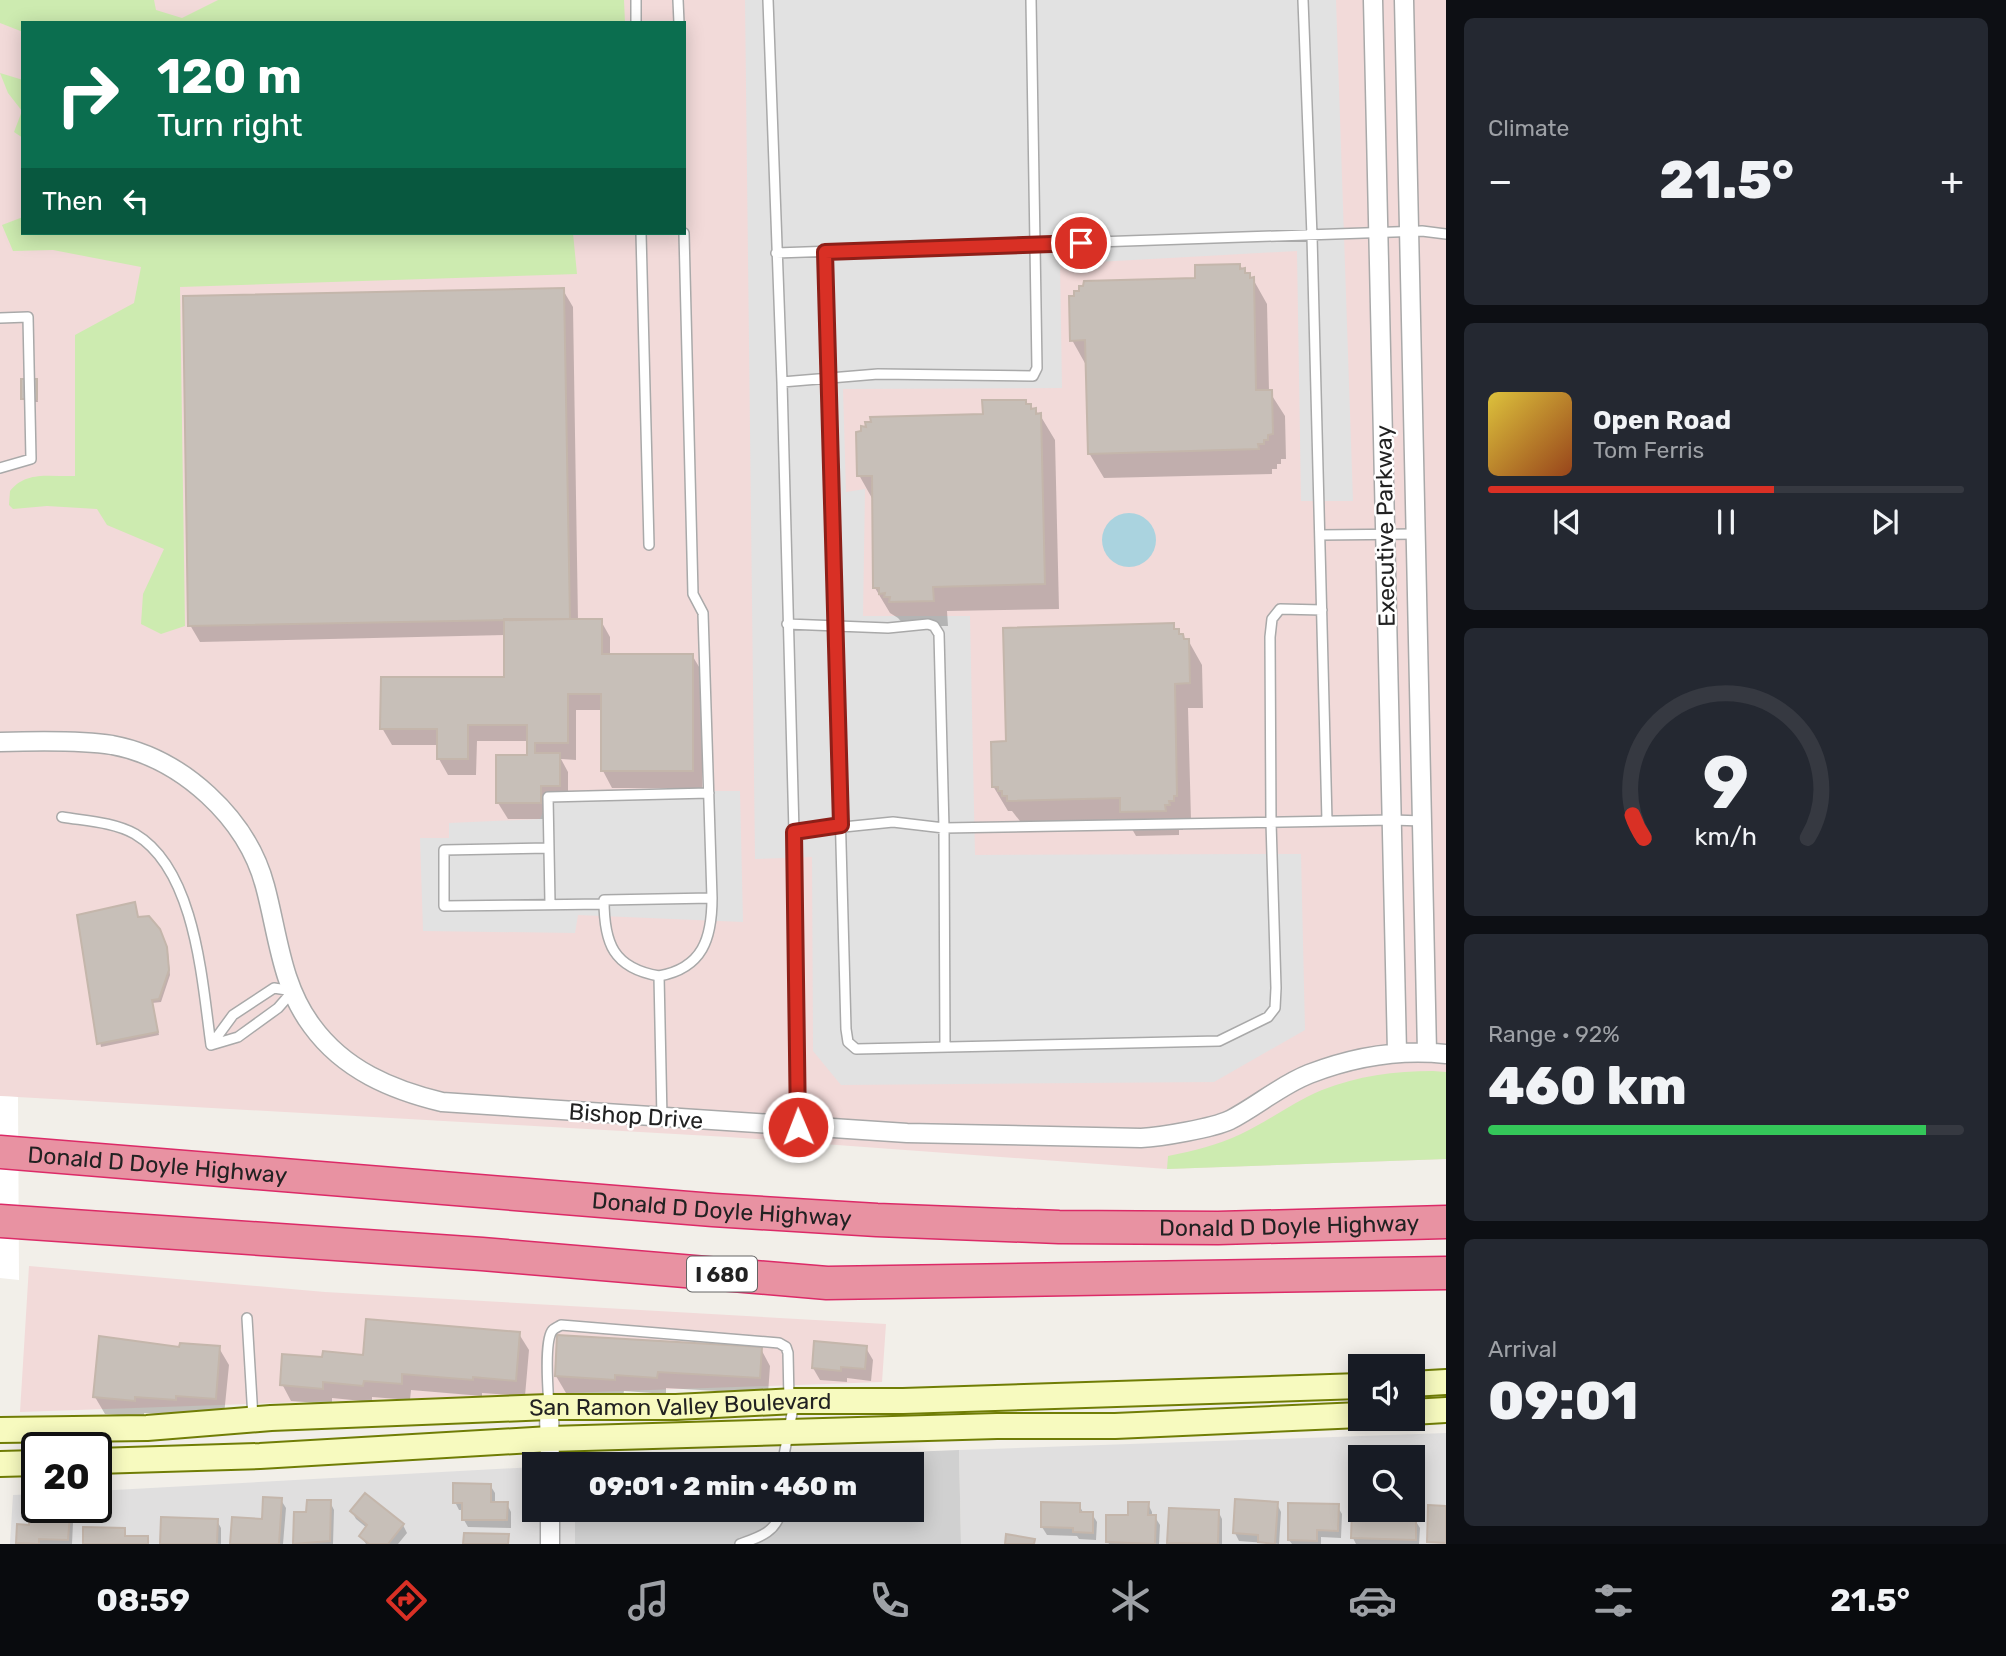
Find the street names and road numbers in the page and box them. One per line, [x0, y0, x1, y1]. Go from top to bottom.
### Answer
street label: Executive Parkway [1369, 425, 1401, 627]
street label: Bishop Drive [568, 1097, 704, 1135]
street label: Donald D Doyle Highway [27, 1140, 289, 1189]
street label: Donald D Doyle Highway [591, 1186, 853, 1232]
street label: Donald D Doyle Highway [1159, 1209, 1420, 1242]
road number: I 680 [687, 1256, 757, 1292]
street label: San Ramon Valley Boulevard [529, 1387, 831, 1422]

